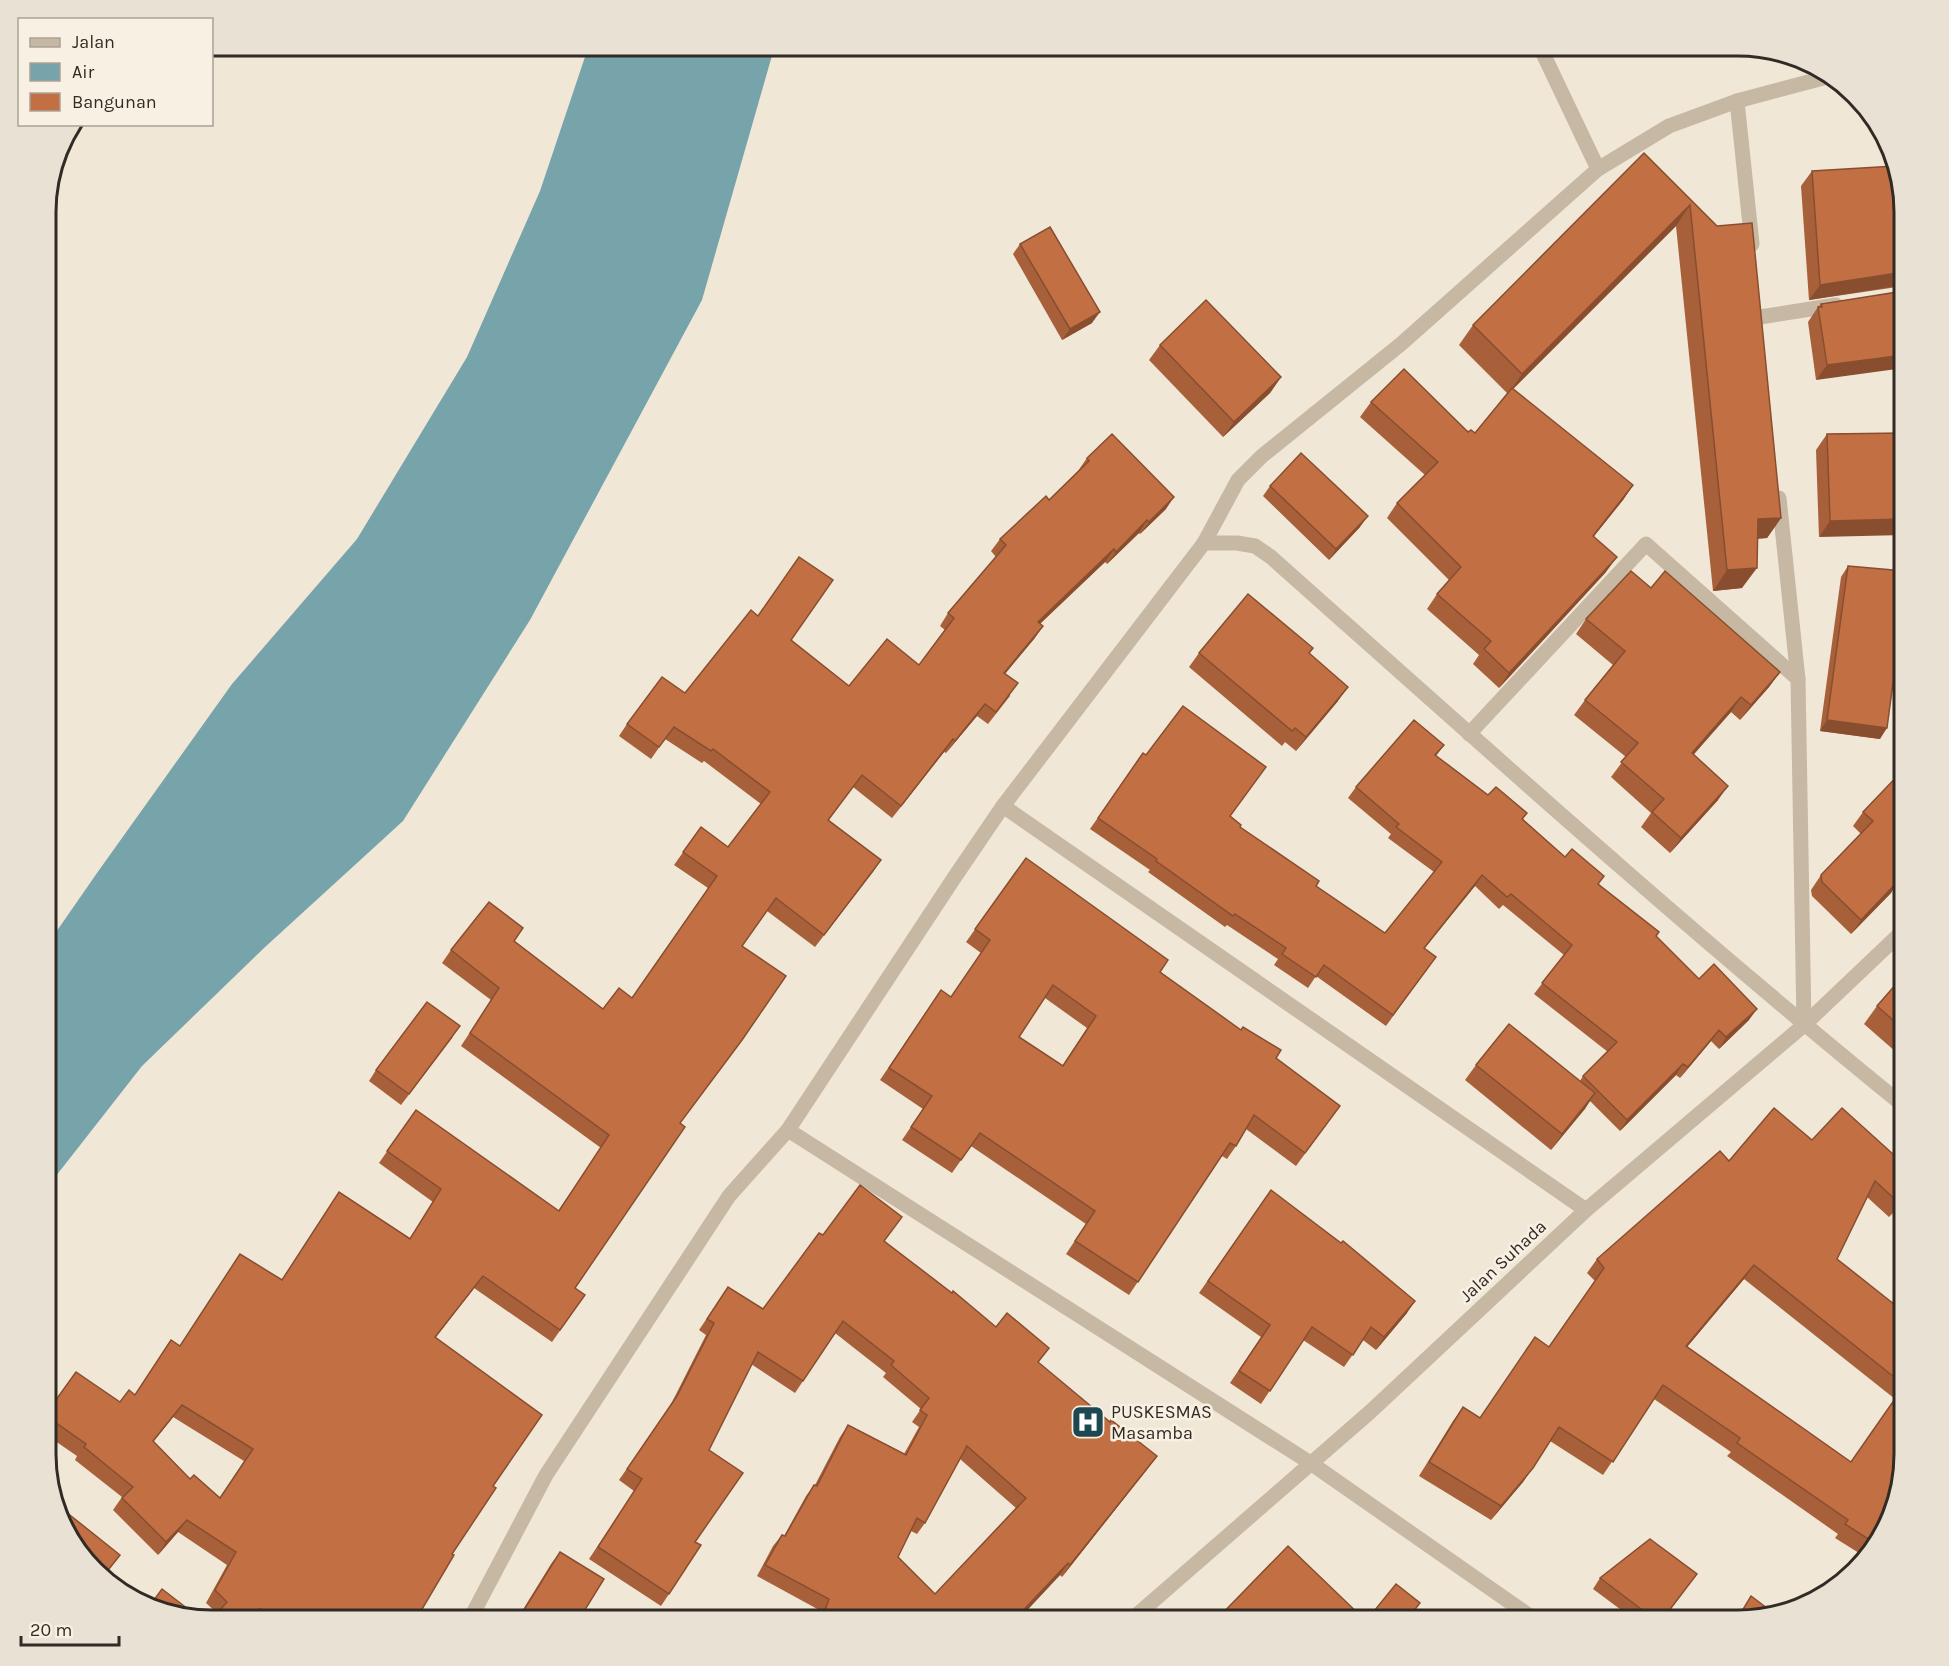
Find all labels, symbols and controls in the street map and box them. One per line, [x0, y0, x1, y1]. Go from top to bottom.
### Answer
legend [18, 18, 213, 126]
text: Jalan [72, 31, 115, 53]
text: Air [72, 61, 95, 83]
text: Bangunan [72, 91, 157, 113]
street label: Jalan Suhada [1455, 1215, 1551, 1307]
place label: PUSKESMAS Masamba [1111, 1401, 1212, 1444]
hospital icon: PUSKESMAS Masamba [1070, 1404, 1106, 1440]
scale bar [21, 1609, 118, 1647]
text: 20 m [30, 1619, 72, 1641]

